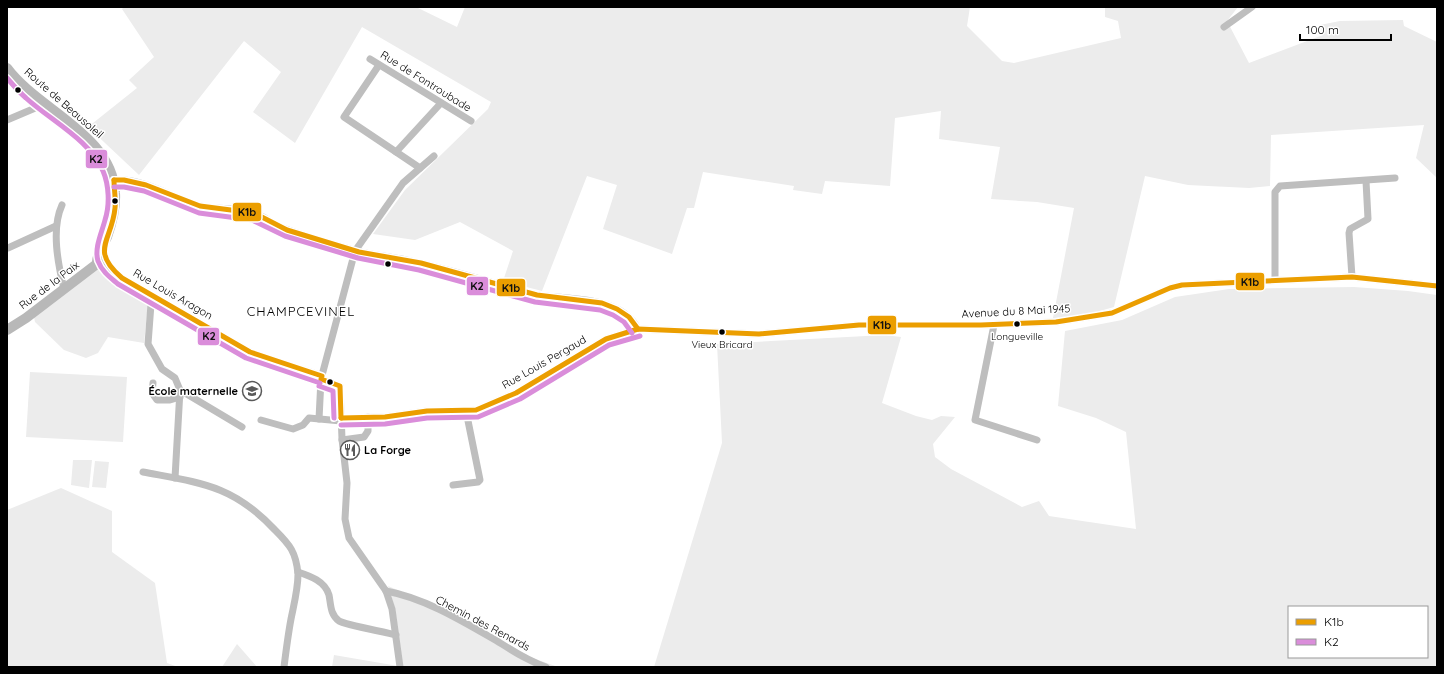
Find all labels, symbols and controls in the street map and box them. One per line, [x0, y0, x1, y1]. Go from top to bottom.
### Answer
scale bar [1300, 16, 1391, 42]
text: 100 m [1306, 22, 1339, 37]
street label: Rue de Fontroubade [378, 47, 474, 115]
street label: Route de Beausoleil [21, 65, 107, 141]
unlabelled marker [13, 85, 23, 95]
line badge: K2 [85, 149, 108, 169]
text: K2 [89, 152, 103, 166]
unlabelled marker [110, 196, 120, 206]
line badge: K1b [232, 202, 262, 222]
text: K1b [238, 205, 256, 219]
street label: Rue de la Paix [16, 258, 82, 312]
unlabelled marker [383, 259, 393, 269]
street label: Rue Louis Aragon [131, 266, 215, 322]
line badge: K1b [1235, 272, 1265, 291]
text: K1b [1241, 275, 1259, 289]
line badge: K2 [466, 276, 489, 296]
line badge: K1b [496, 278, 526, 297]
text: K2 [470, 279, 484, 293]
text: K1b [502, 281, 520, 295]
street label: Avenue du 8 Mai 1945 [961, 301, 1071, 321]
district label: CHAMPCEVINEL [247, 303, 355, 319]
line badge: K1b [867, 315, 897, 335]
text: K1b [873, 318, 891, 332]
marker: Longueville [1012, 319, 1022, 329]
line badge: K2 [197, 327, 220, 346]
marker: Vieux Bricard [717, 327, 727, 337]
text: K2 [202, 329, 216, 343]
place label: Longueville [991, 330, 1043, 343]
street label: Rue Louis Pergaud [499, 332, 589, 392]
place label: Vieux Bricard [691, 338, 753, 351]
unlabelled marker [325, 377, 335, 387]
school or university icon: École maternelle [241, 380, 263, 402]
place label: École maternelle [149, 384, 239, 398]
restaurant icon: La Forge [339, 439, 361, 461]
place label: La Forge [364, 443, 411, 457]
street label: Chemin des Renards [433, 592, 533, 654]
legend [1288, 606, 1428, 658]
text: K1b [1324, 614, 1344, 629]
text: K2 [1324, 634, 1339, 649]

